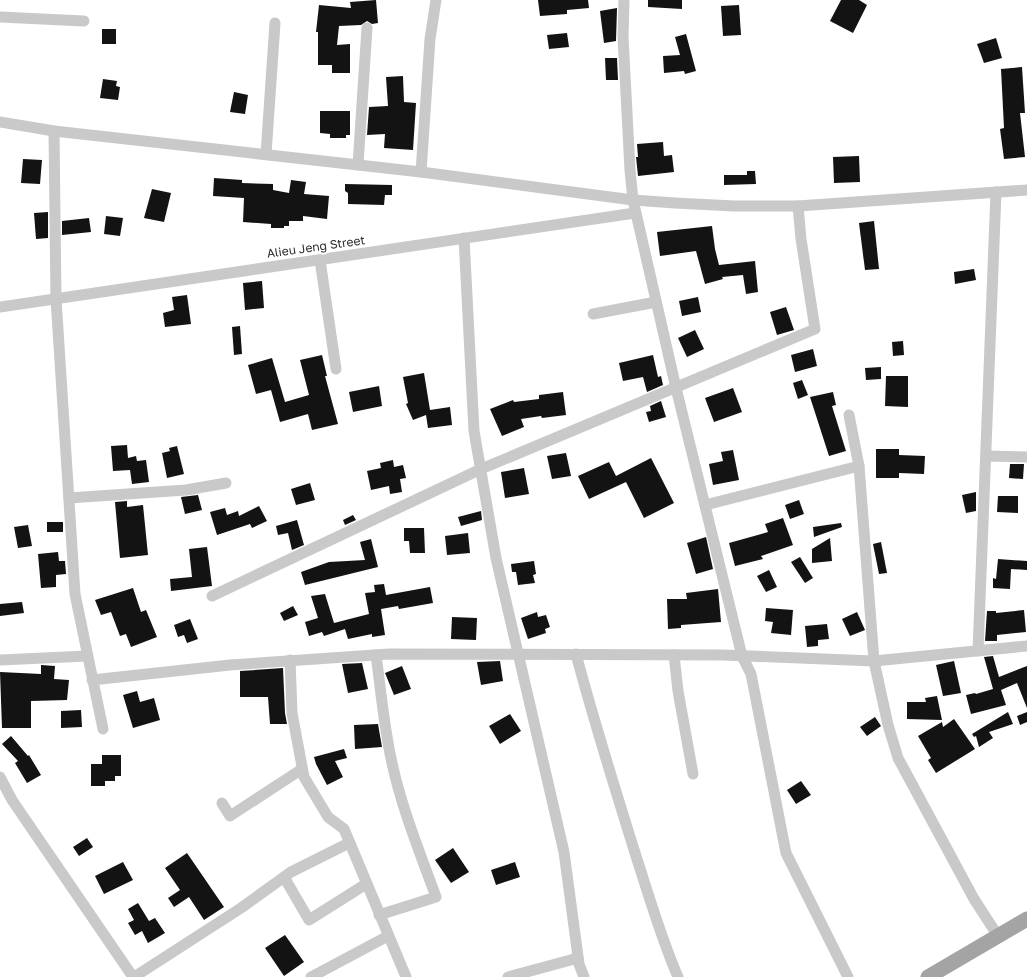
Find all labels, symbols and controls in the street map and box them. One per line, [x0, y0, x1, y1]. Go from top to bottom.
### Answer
street label: Alieu Jeng Street [266, 232, 366, 261]

